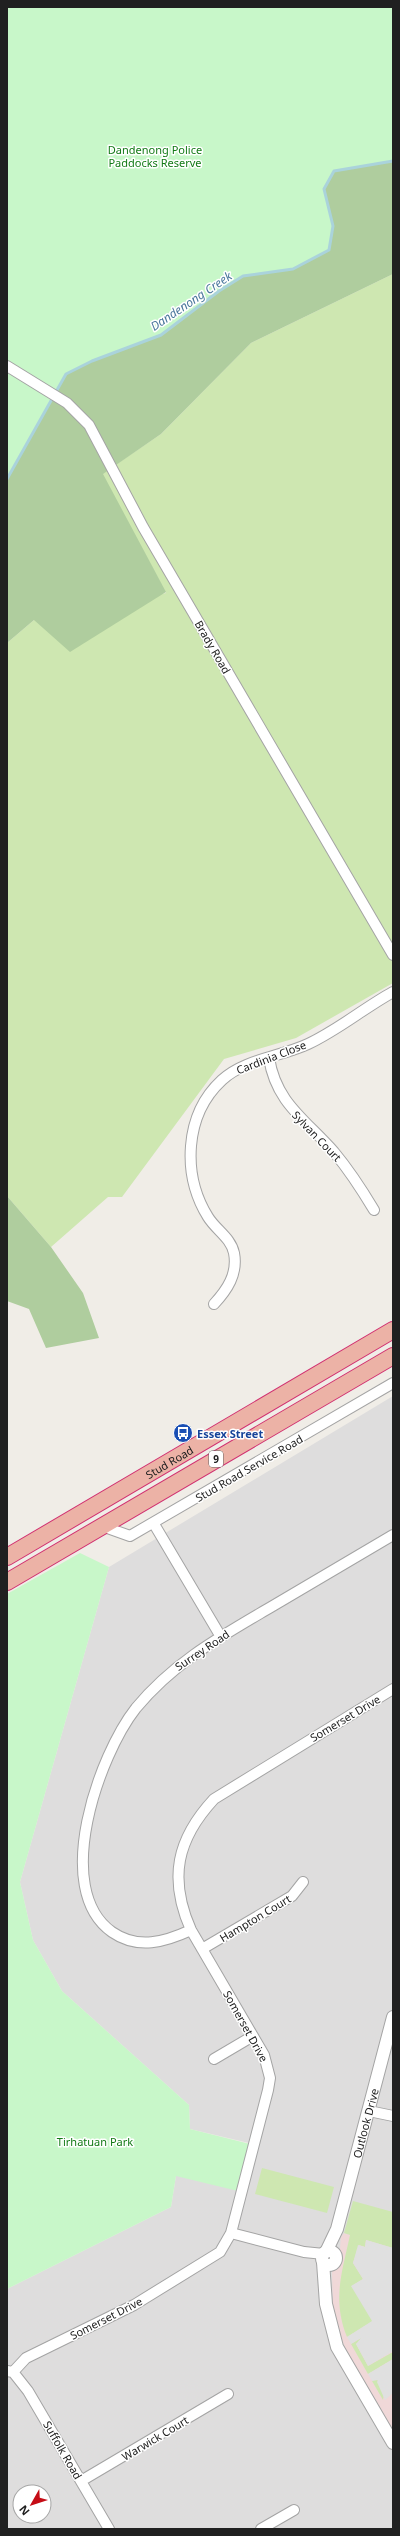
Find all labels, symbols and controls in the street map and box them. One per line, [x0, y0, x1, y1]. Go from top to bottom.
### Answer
park label: Dandenong Police Paddocks Reserve [108, 142, 202, 170]
water label: Dandenong Creek [147, 267, 236, 335]
street label: Brady Road [192, 618, 234, 676]
street label: Cardinia Close [234, 1037, 308, 1077]
street label: Sylvan Court [289, 1107, 345, 1165]
bus stop icon: Essex Street [172, 1422, 194, 1444]
place label: Essex Street [197, 1426, 263, 1441]
street label: Stud Road Service Road [193, 1431, 305, 1505]
street label: Stud Road [142, 1442, 196, 1482]
road number: 9 [209, 1451, 223, 1467]
street label: Surrey Road [172, 1626, 232, 1674]
street label: Somerset Drive [307, 1691, 383, 1745]
street label: Hampton Court [217, 1891, 293, 1945]
street label: Somerset Drive [220, 1988, 272, 2064]
street label: Outlook Drive [349, 2087, 381, 2160]
park label: Tirhatuan Park [57, 2134, 133, 2149]
street label: Somerset Drive [67, 2293, 145, 2343]
street label: Warwick Court [119, 2412, 191, 2464]
street label: Suffolk Road [40, 2418, 86, 2482]
north arrow [12, 2484, 52, 2524]
text: N [15, 2502, 32, 2519]

